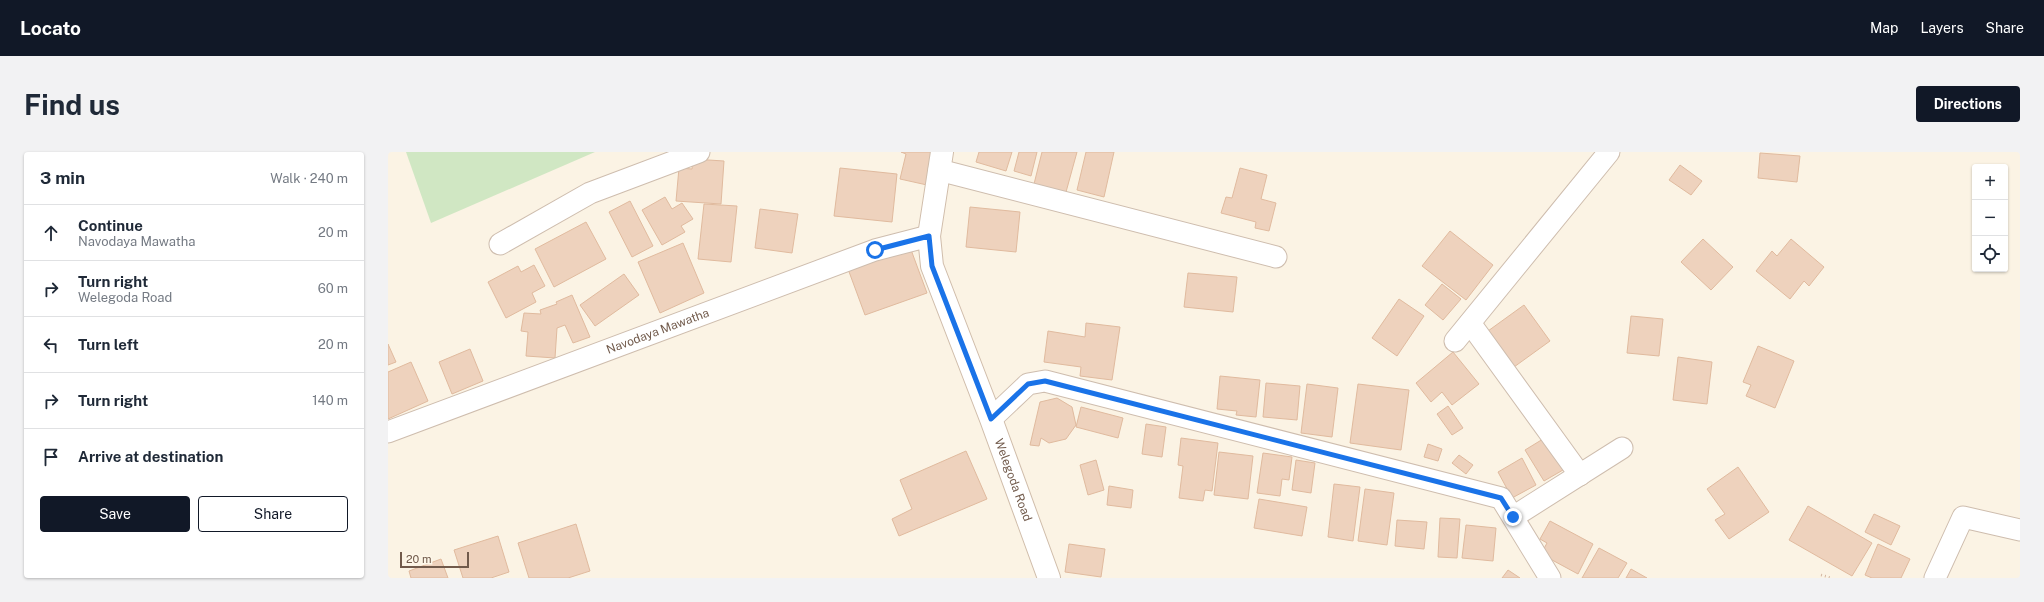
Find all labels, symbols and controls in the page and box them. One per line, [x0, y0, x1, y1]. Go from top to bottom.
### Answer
text: Locato [20, 17, 81, 39]
text: Map [1870, 20, 1898, 36]
text: Layers [1920, 20, 1964, 36]
text: Share [1986, 20, 2024, 36]
button: Directions [1916, 86, 2020, 122]
text: Find us [24, 88, 120, 121]
map controls [1972, 164, 2008, 272]
button: + [1972, 164, 2008, 200]
text: 3 min [40, 168, 85, 188]
text: Walk · 240 m [270, 171, 348, 186]
button: − [1972, 200, 2008, 236]
text: Continue [78, 217, 143, 234]
icon: ahead [40, 222, 62, 244]
text: 20 m [318, 225, 348, 240]
text: Navodaya Mawatha [78, 234, 195, 249]
button: locate [1972, 236, 2008, 272]
route start [866, 241, 884, 259]
text: Turn right [78, 273, 148, 290]
icon: right [40, 278, 62, 300]
text: 60 m [318, 281, 348, 296]
text: Welegoda Road [78, 290, 172, 305]
street label: Navodaya Mawatha [605, 306, 711, 357]
icon: left [40, 334, 62, 356]
text: Turn left [78, 336, 139, 353]
text: 20 m [318, 337, 348, 352]
icon: right [40, 390, 62, 412]
text: Turn right [78, 392, 148, 409]
text: 140 m [312, 393, 348, 408]
street label: Welegoda Road [992, 437, 1035, 523]
icon: arrive [40, 446, 62, 468]
text: Arrive at destination [78, 448, 223, 465]
button: Save [40, 496, 190, 532]
button: Share [198, 496, 348, 532]
route end [1504, 508, 1522, 526]
scale bar [400, 550, 469, 569]
text: 20 m [406, 553, 431, 565]

